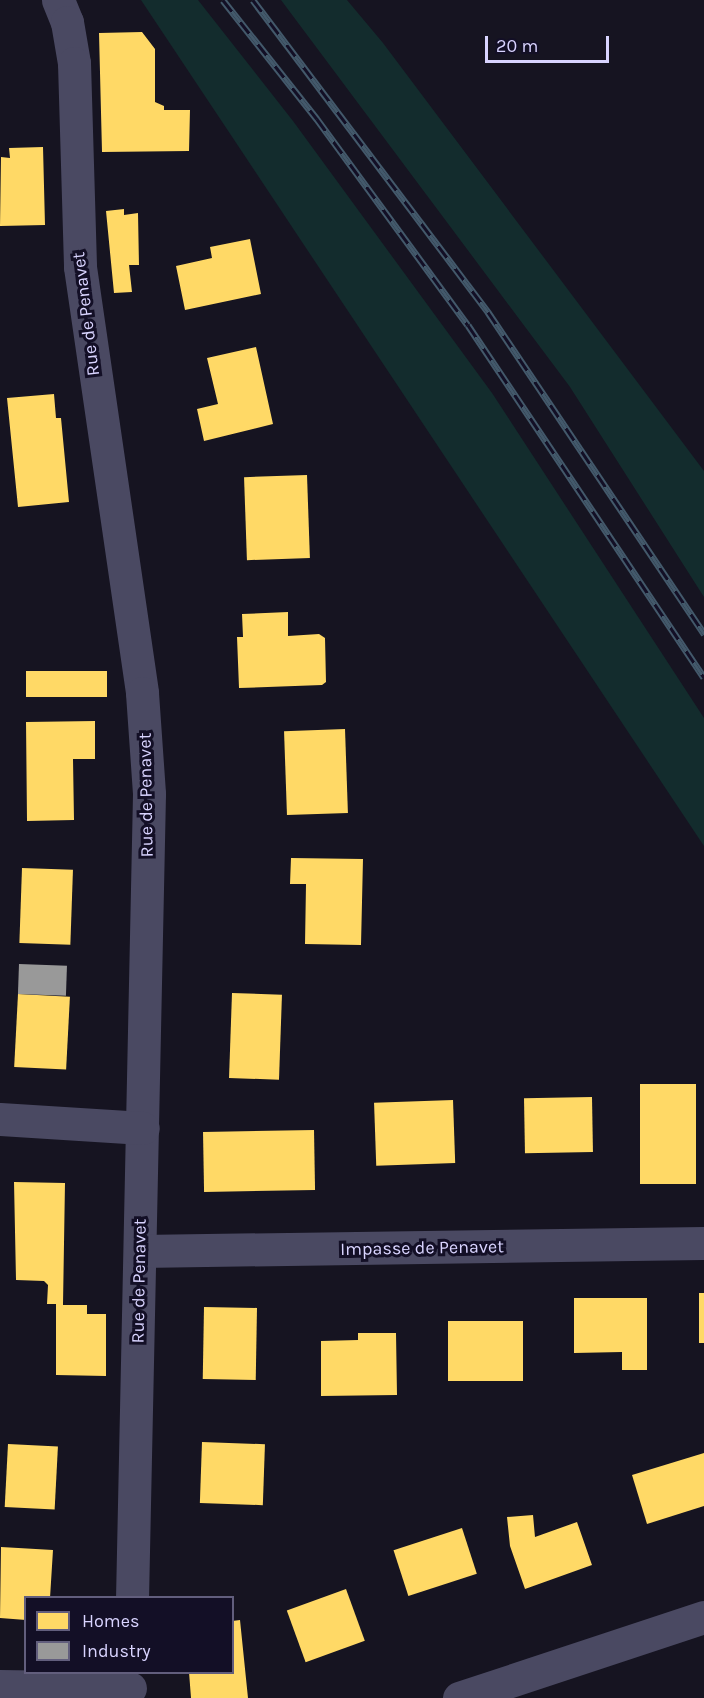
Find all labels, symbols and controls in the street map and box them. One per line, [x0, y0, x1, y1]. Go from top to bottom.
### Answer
scale bar [488, 24, 612, 62]
text: 20 m [496, 35, 538, 57]
street label: Rue de Penavet [68, 251, 104, 377]
street label: Rue de Penavet [134, 732, 158, 858]
street label: Rue de Penavet [127, 1218, 151, 1344]
street label: Impasse de Penavet [340, 1236, 504, 1260]
legend [24, 1596, 234, 1674]
text: Homes [82, 1610, 139, 1632]
text: Industry [82, 1640, 151, 1662]

